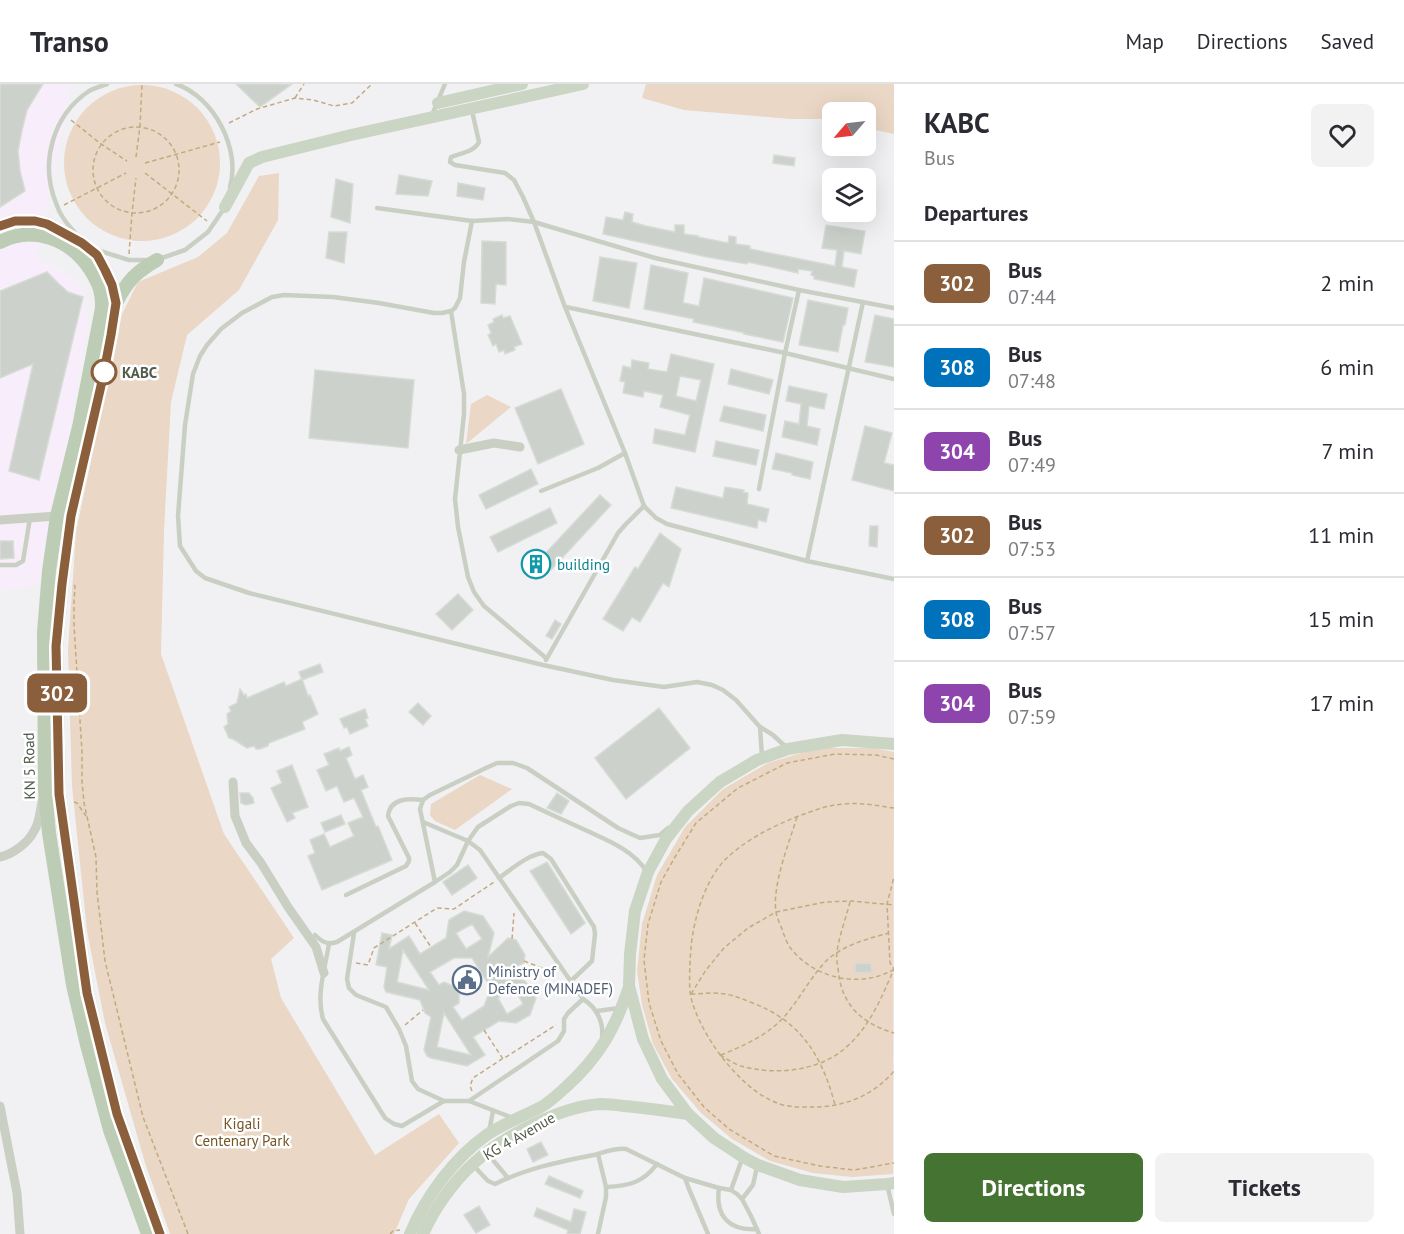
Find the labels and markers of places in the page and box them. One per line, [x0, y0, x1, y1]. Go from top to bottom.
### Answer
marker: KABC [91, 359, 117, 385]
place label: KABC [122, 363, 158, 382]
building icon: building [520, 548, 552, 580]
place label: building [557, 555, 610, 574]
place label: Ministry of Defence (MINADEF) [488, 962, 613, 998]
public building icon: Ministry of Defence (MINADEF) [451, 964, 483, 996]

